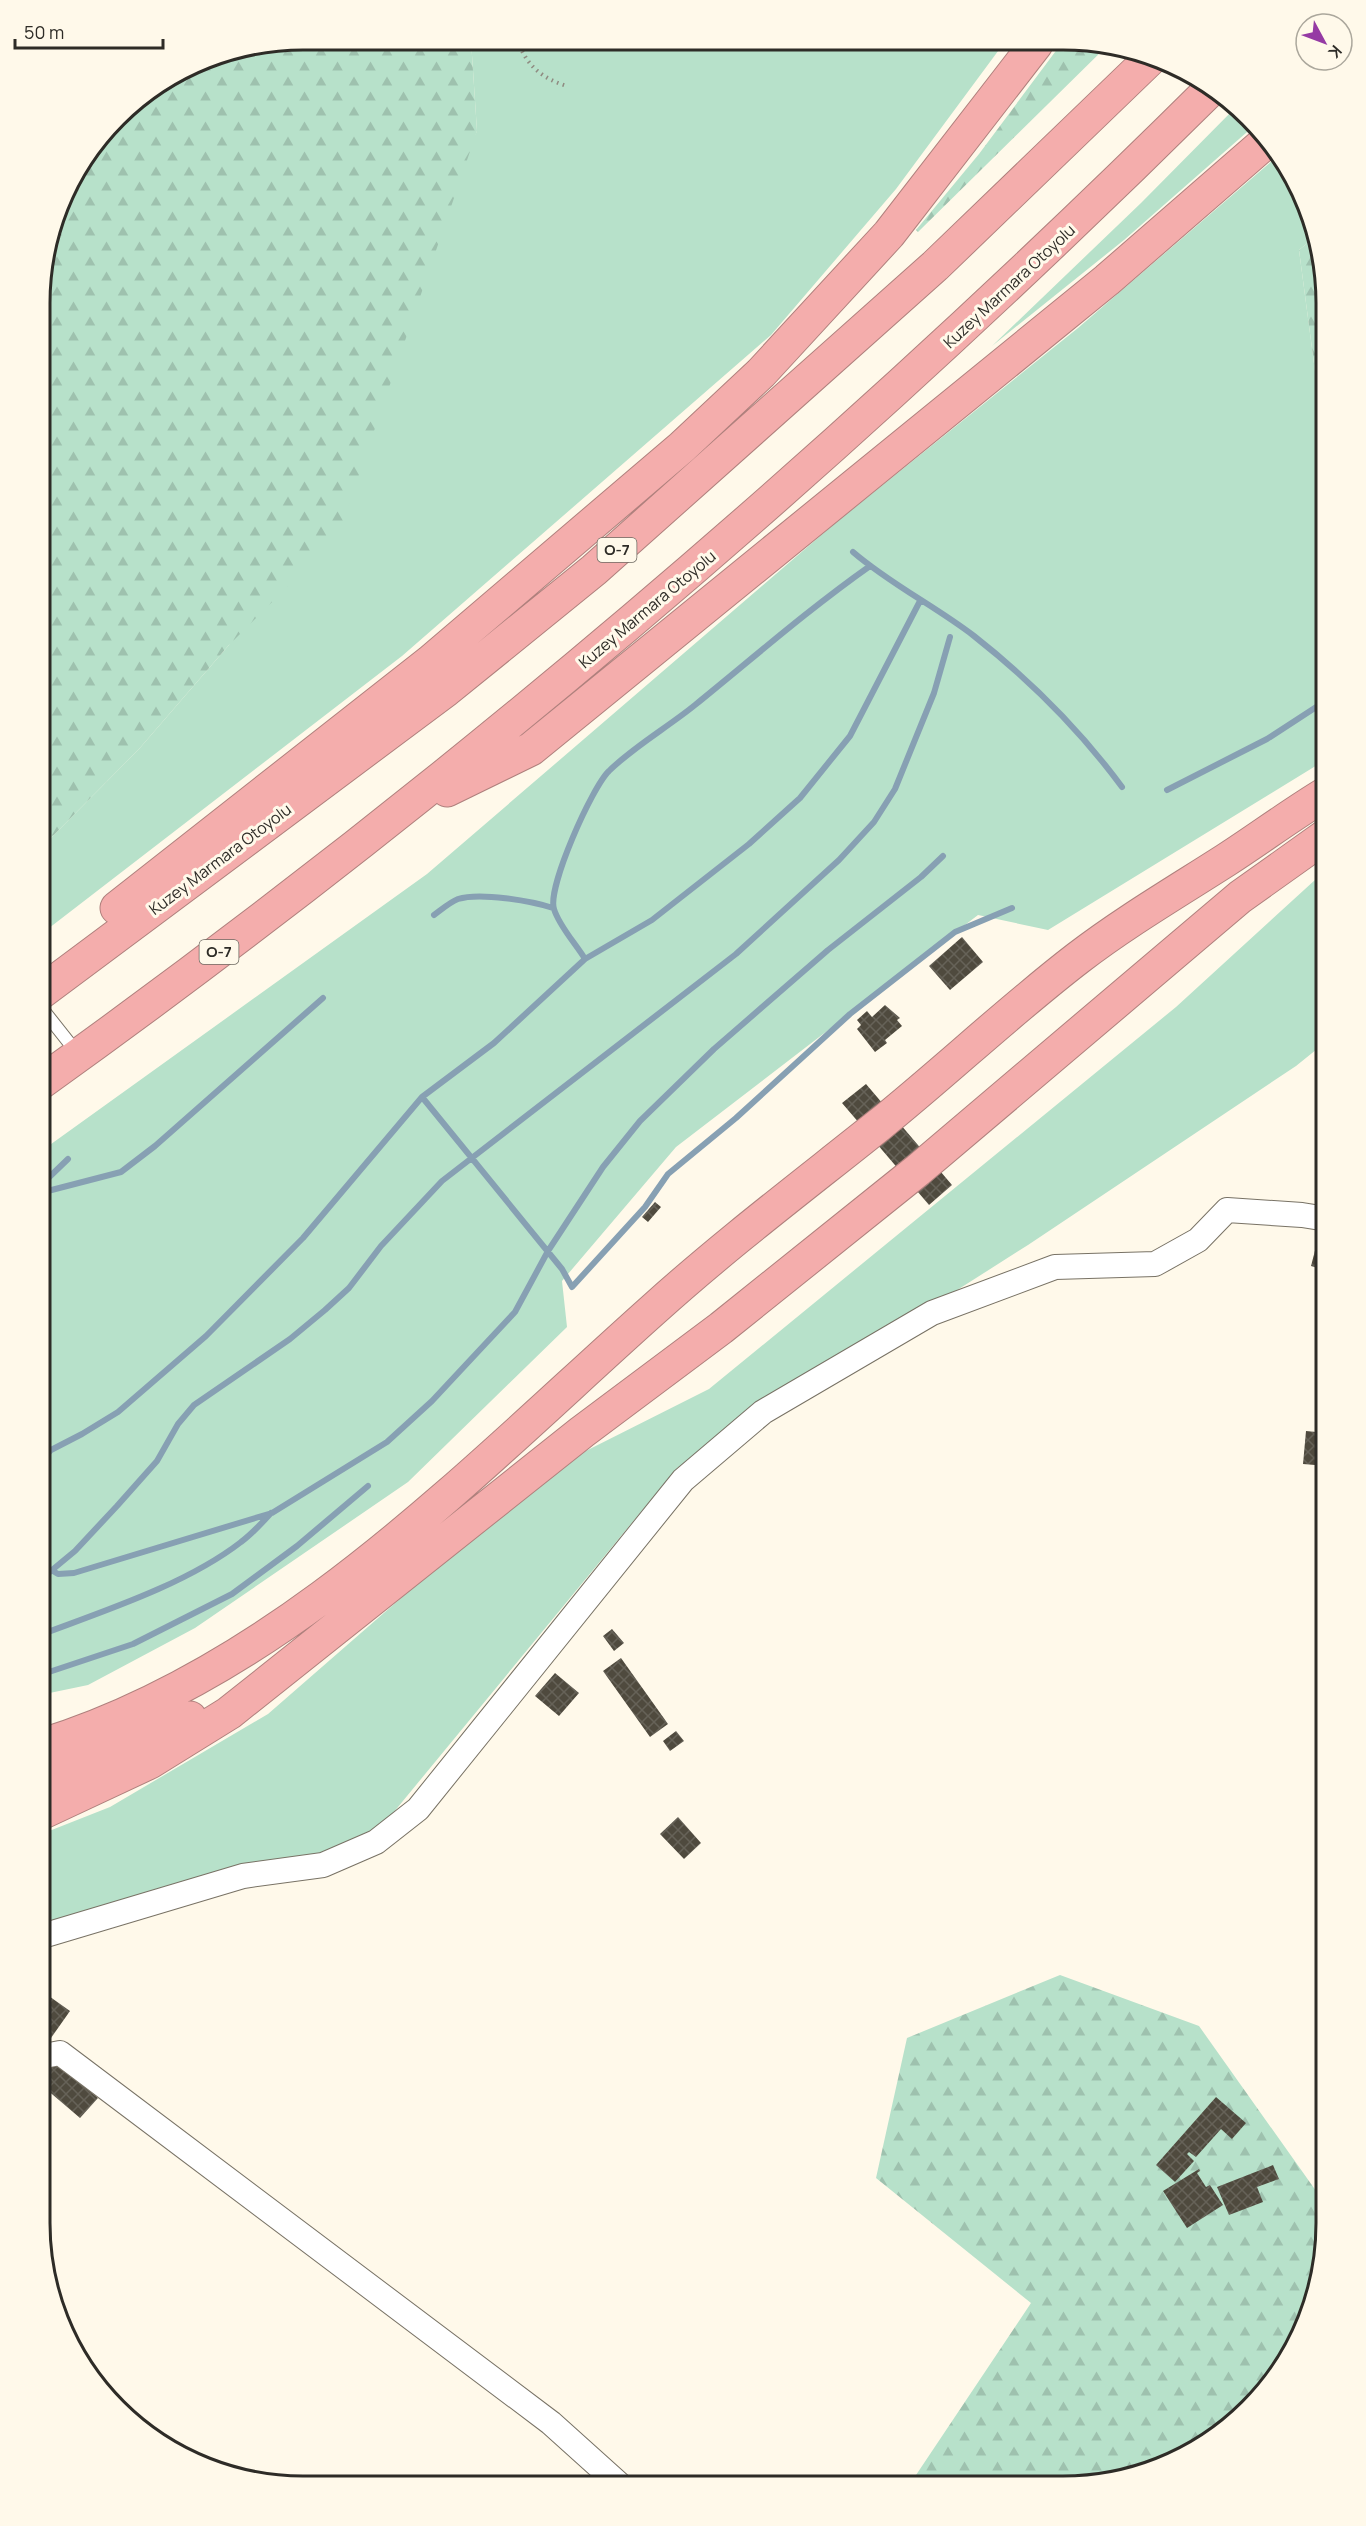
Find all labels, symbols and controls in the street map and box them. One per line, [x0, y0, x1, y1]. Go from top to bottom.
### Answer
scale bar [15, 12, 164, 50]
north arrow [1294, 12, 1354, 72]
text: 50 m [24, 20, 64, 44]
text: K [1323, 41, 1347, 63]
street label: Kuzey Marmara Otoyolu [938, 219, 1080, 353]
road number: O-7 [598, 538, 636, 562]
street label: Kuzey Marmara Otoyolu [574, 545, 720, 673]
street label: Kuzey Marmara Otoyolu [144, 798, 296, 920]
road number: O-7 [200, 940, 238, 964]

